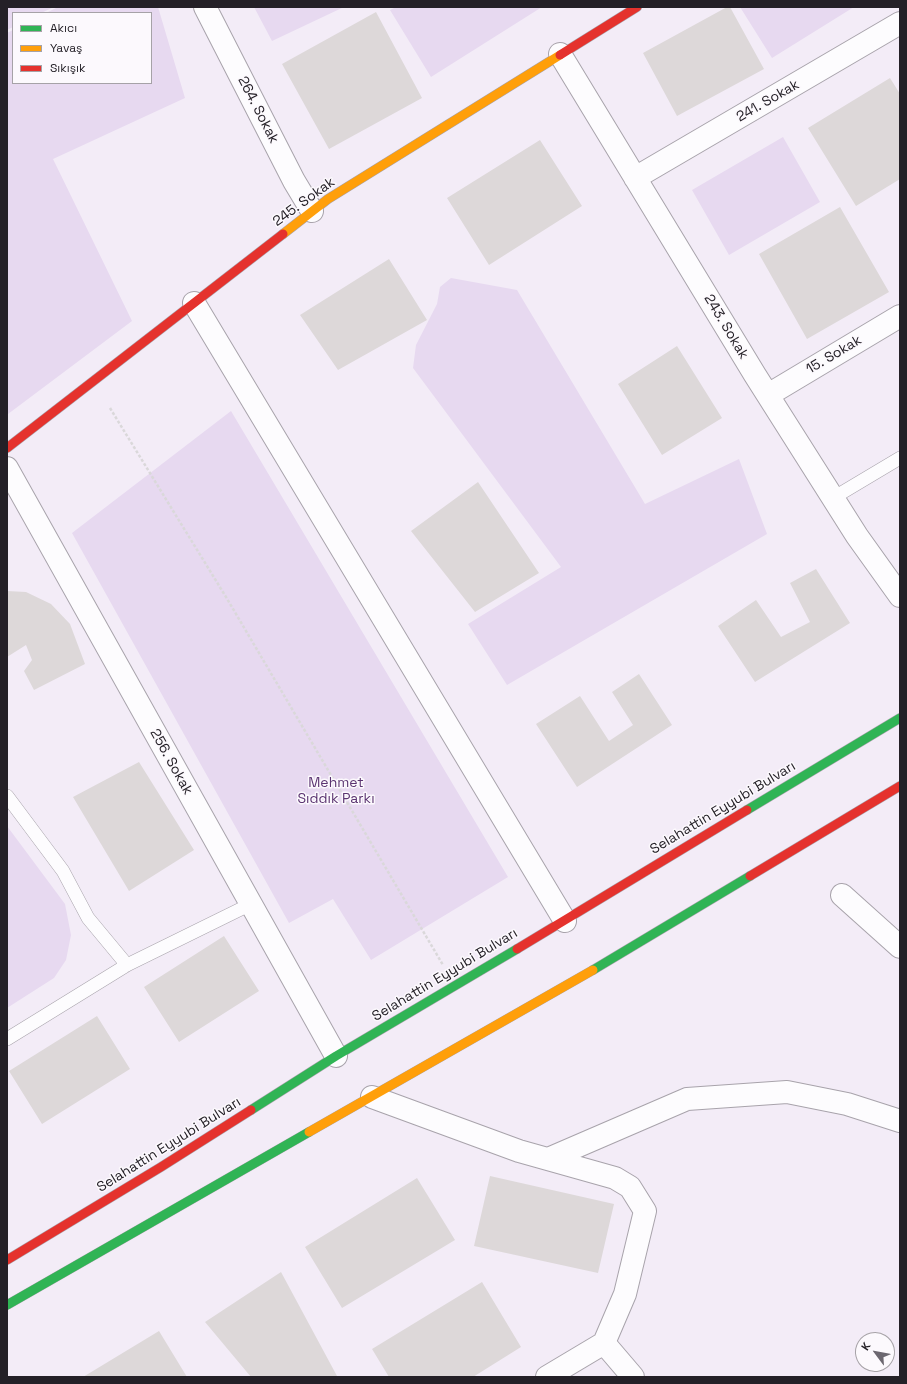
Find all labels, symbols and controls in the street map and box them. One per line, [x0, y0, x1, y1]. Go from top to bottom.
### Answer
legend [12, 12, 152, 84]
text: Akıcı [50, 20, 77, 36]
text: Yavaş [50, 40, 82, 56]
text: Sıkışık [50, 60, 85, 76]
street label: 264. Sokak [234, 74, 282, 146]
street label: 241. Sokak [734, 76, 802, 126]
street label: 245. Sokak [270, 174, 338, 230]
street label: 243. Sokak [700, 292, 752, 362]
street label: 15. Sokak [803, 332, 865, 378]
street label: 256. Sokak [146, 726, 196, 798]
street label: Selahattin Eyyubi Bulvarı [647, 758, 799, 858]
park label: Mehmet Sıddık Parkı [297, 775, 375, 808]
street label: Selahattin Eyyubi Bulvarı [369, 925, 521, 1025]
street label: Selahattin Eyyubi Bulvarı [94, 1094, 244, 1196]
north arrow [855, 1332, 895, 1372]
text: K [858, 1340, 873, 1353]

